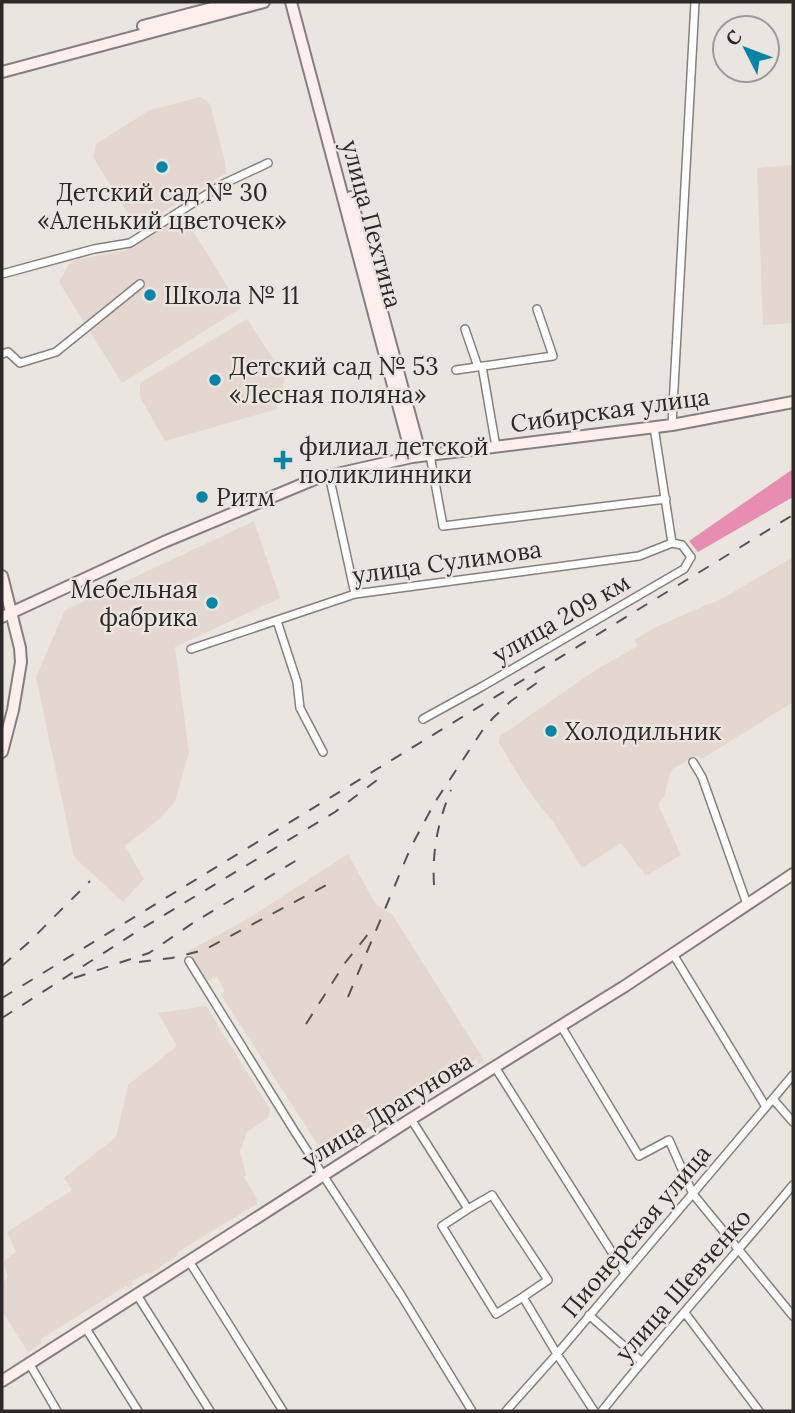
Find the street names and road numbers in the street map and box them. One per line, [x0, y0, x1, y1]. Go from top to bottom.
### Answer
street label: улица Пехтина [335, 136, 409, 312]
street label: Сибирская улица [508, 381, 712, 439]
street label: улица Сулимова [350, 533, 544, 591]
street label: улица 209 км [487, 566, 635, 670]
street label: улица Драгунова [296, 1045, 478, 1175]
street label: Пионерская улица [555, 1138, 717, 1324]
street label: улица Шевченко [608, 1202, 758, 1368]

